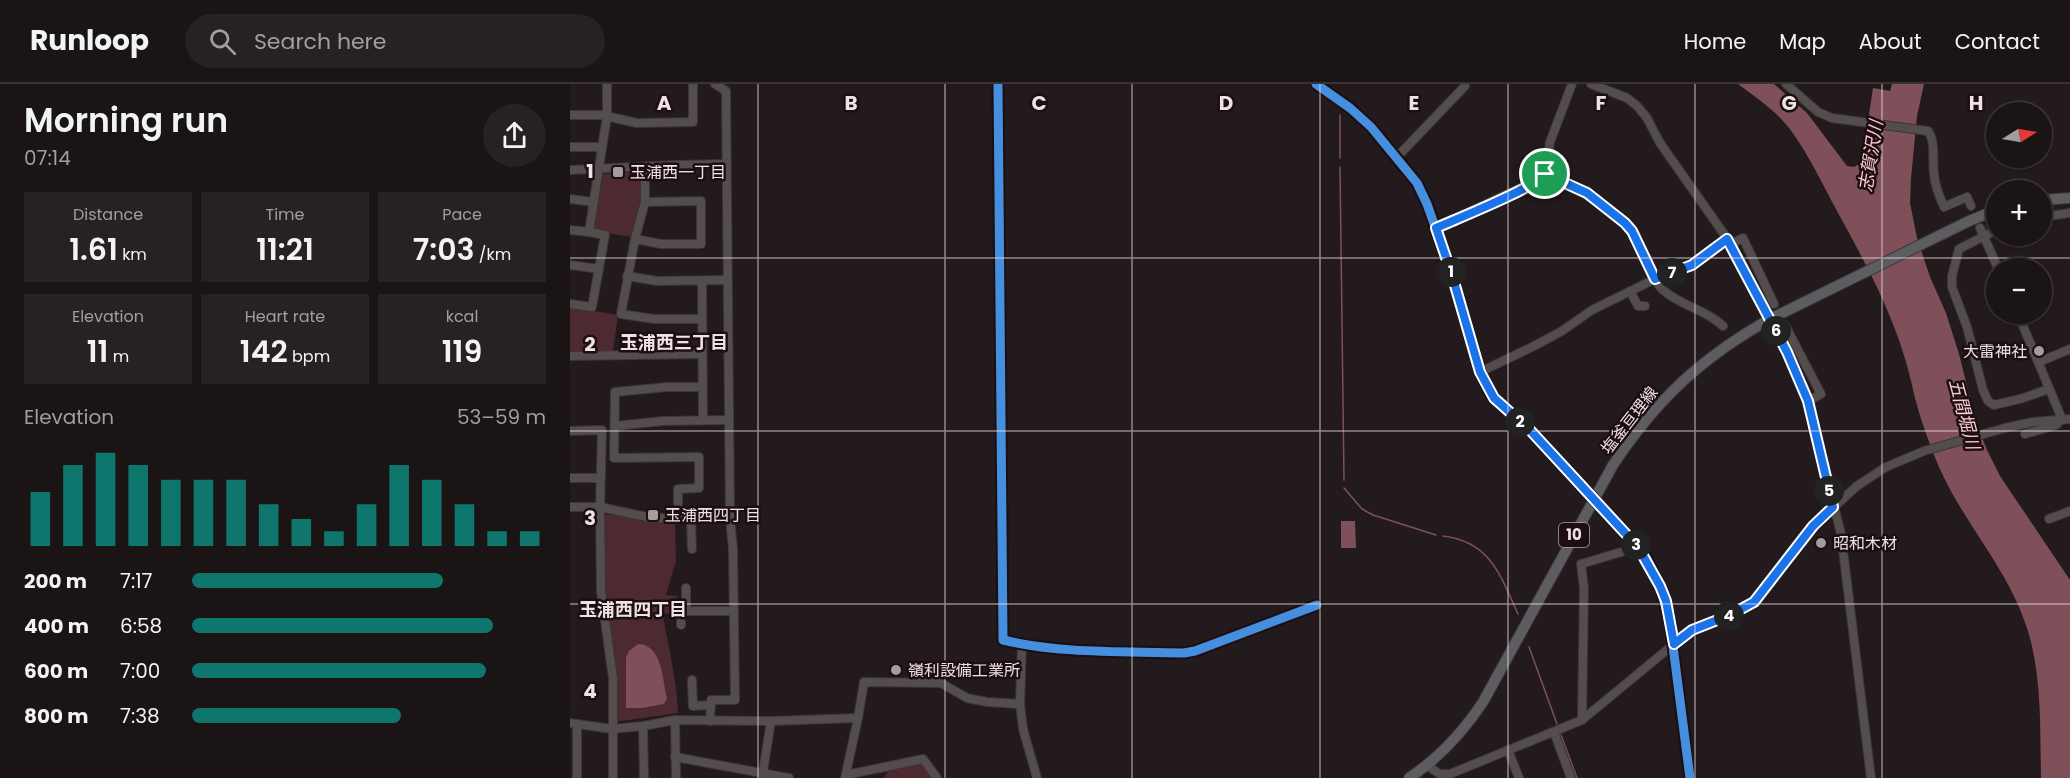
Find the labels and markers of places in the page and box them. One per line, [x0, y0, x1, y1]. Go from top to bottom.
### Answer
pin [1519, 148, 1570, 199]
place label: 玉浦西一丁目 [630, 161, 726, 184]
marker: 玉浦西一丁目 [611, 165, 625, 179]
pin: 1 [1436, 257, 1466, 287]
pin: 7 [1657, 258, 1687, 288]
pin: 6 [1761, 316, 1791, 346]
place label: 大雷神社 [1963, 340, 2027, 363]
marker: 大雷神社 [2032, 344, 2046, 358]
pin: 2 [1505, 407, 1535, 437]
pin: 5 [1814, 476, 1844, 506]
place label: 玉浦西四丁目 [665, 504, 761, 527]
marker: 玉浦西四丁目 [646, 508, 660, 522]
pin: 3 [1621, 530, 1651, 560]
place label: 昭和木材 [1833, 532, 1897, 555]
marker: 昭和木材 [1814, 536, 1828, 550]
pin: 4 [1714, 601, 1744, 631]
place label: 嶺利設備工業所 [908, 659, 1020, 682]
marker: 嶺利設備工業所 [889, 663, 903, 677]

